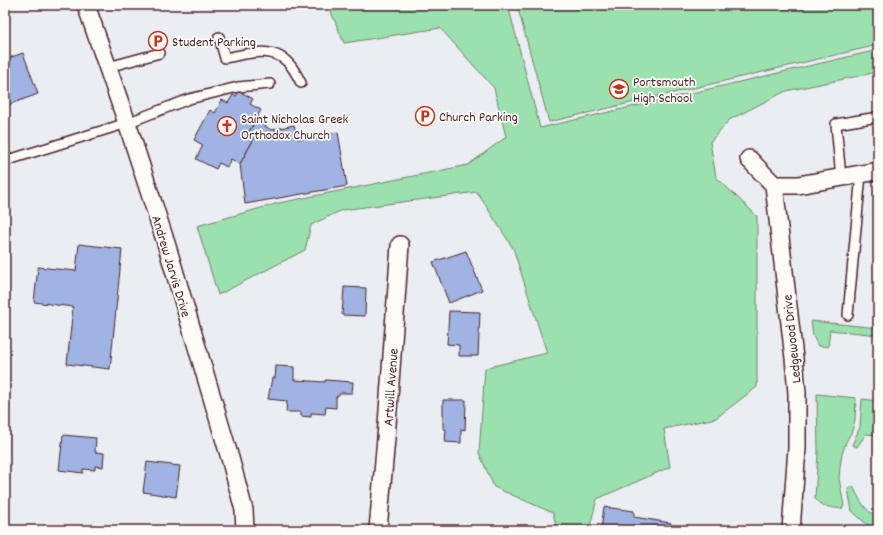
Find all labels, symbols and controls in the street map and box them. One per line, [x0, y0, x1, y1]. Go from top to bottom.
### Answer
parking icon: Student Parking [147, 30, 169, 52]
place label: Student Parking [172, 33, 256, 53]
place label: Portsmouth High School [633, 73, 695, 109]
school or university icon: Portsmouth High School [608, 78, 630, 100]
parking icon: Church Parking [414, 105, 436, 127]
place label: Church Parking [439, 108, 518, 128]
place label: Saint Nicholas Greek Orthodox Church [241, 110, 348, 146]
church icon: Saint Nicholas Greek Orthodox Church [216, 115, 238, 137]
street label: Andrew Jarvis Drive [145, 213, 195, 320]
street label: Ledgewood Drive [778, 293, 808, 384]
street label: Artwill Avenue [379, 348, 405, 427]

